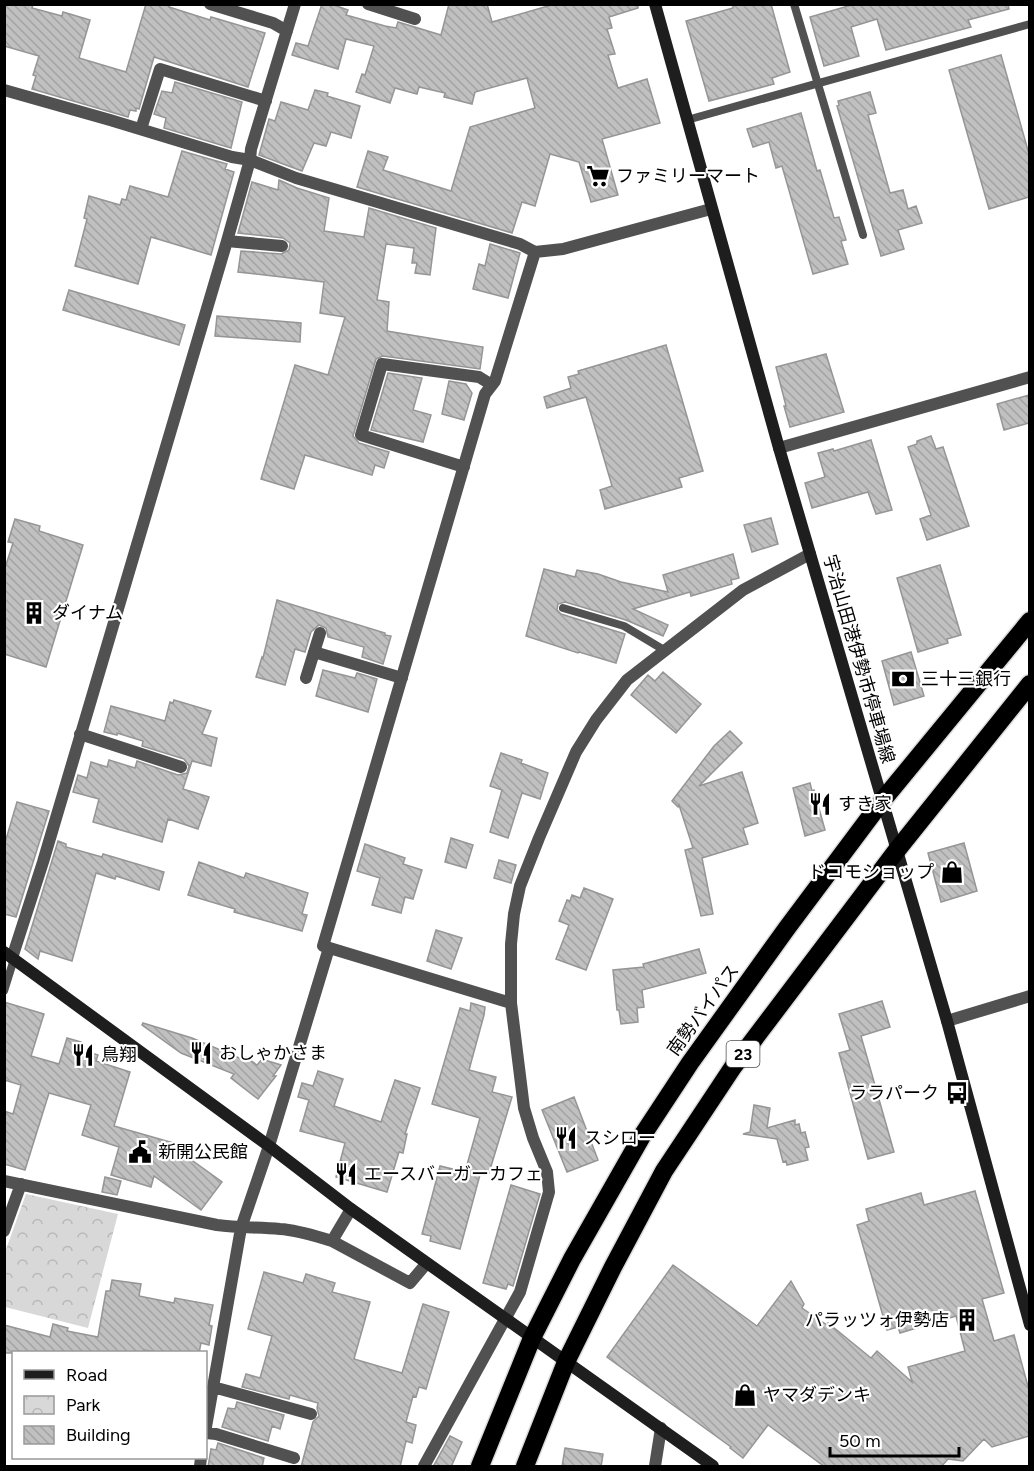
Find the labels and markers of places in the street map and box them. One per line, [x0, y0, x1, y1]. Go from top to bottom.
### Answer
supermarket icon: ファミリーマート [585, 163, 611, 189]
place label: ファミリーマート [616, 165, 760, 187]
building icon: ダイナム [21, 600, 47, 626]
place label: ダイナム [52, 602, 123, 624]
bank icon: 三十三銀行 [890, 666, 916, 692]
place label: 三十三銀行 [921, 668, 1011, 690]
restaurant icon: すき家 [807, 791, 833, 817]
place label: すき家 [838, 793, 892, 815]
shop icon: ドコモショップ [939, 859, 965, 885]
place label: ドコモショップ [808, 861, 934, 883]
restaurant icon: おしゃかさま [188, 1040, 214, 1066]
restaurant icon: 鳥翔 [70, 1042, 96, 1068]
place label: おしゃかさま [219, 1042, 327, 1064]
place label: 鳥翔 [101, 1044, 137, 1066]
bus stop icon: ララパーク [944, 1080, 970, 1106]
place label: ララパーク [849, 1082, 939, 1104]
restaurant icon: スシロー [553, 1125, 579, 1151]
place label: スシロー [584, 1127, 656, 1149]
public building icon: 新開公民館 [127, 1139, 153, 1165]
place label: 新開公民館 [158, 1141, 248, 1163]
restaurant icon: エースバーガーカフェ [333, 1161, 359, 1187]
place label: エースバーガーカフェ [364, 1163, 543, 1185]
building icon: パラッツォ伊勢店 [954, 1307, 980, 1333]
place label: パラッツォ伊勢店 [805, 1309, 949, 1331]
shop icon: ヤマダデンキ [732, 1382, 758, 1408]
place label: ヤマダデンキ [763, 1384, 871, 1406]

